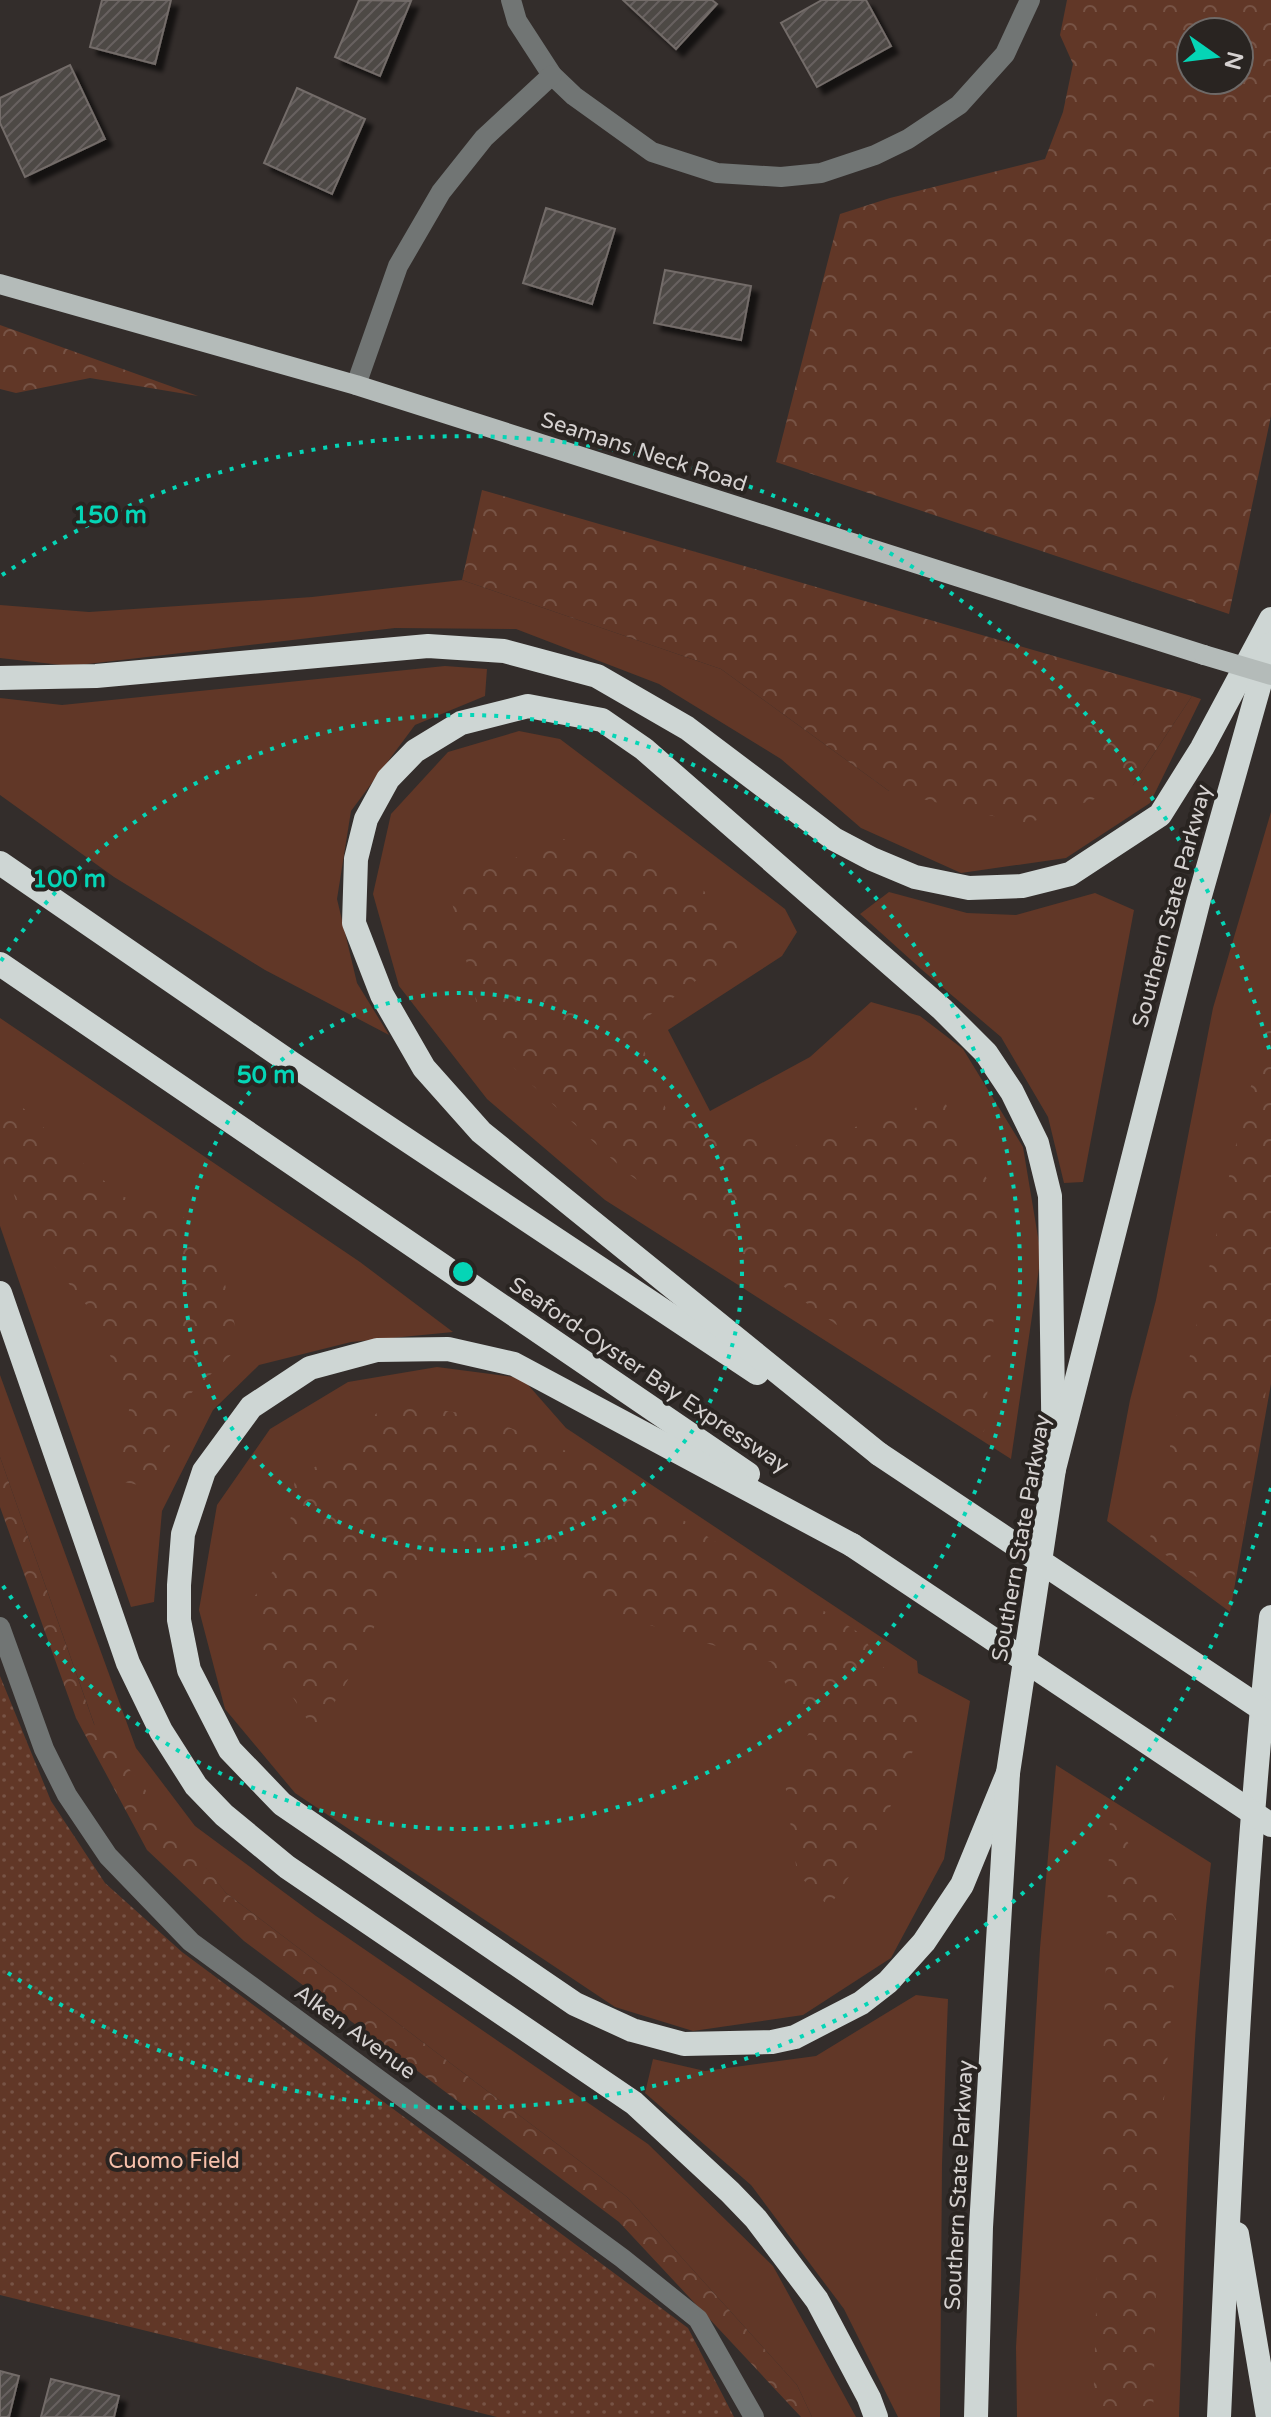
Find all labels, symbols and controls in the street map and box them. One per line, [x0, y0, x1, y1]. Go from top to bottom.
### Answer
north arrow [1175, 16, 1255, 96]
text: N [1219, 49, 1248, 72]
street label: Seamans Neck Road [538, 406, 750, 498]
text: 150 m [73, 501, 147, 530]
street label: Southern State Parkway [1127, 782, 1217, 1030]
text: 100 m [32, 865, 106, 894]
text: 50 m [237, 1061, 295, 1090]
centre of rings [449, 1258, 477, 1286]
street label: Seaford-Oyster Bay Expressway [504, 1272, 794, 1479]
street label: Southern State Parkway [986, 1412, 1056, 1664]
street label: Alken Avenue [289, 1979, 421, 2085]
street label: Southern State Parkway [939, 2059, 979, 2311]
park label: Cuomo Field [108, 2148, 240, 2174]

